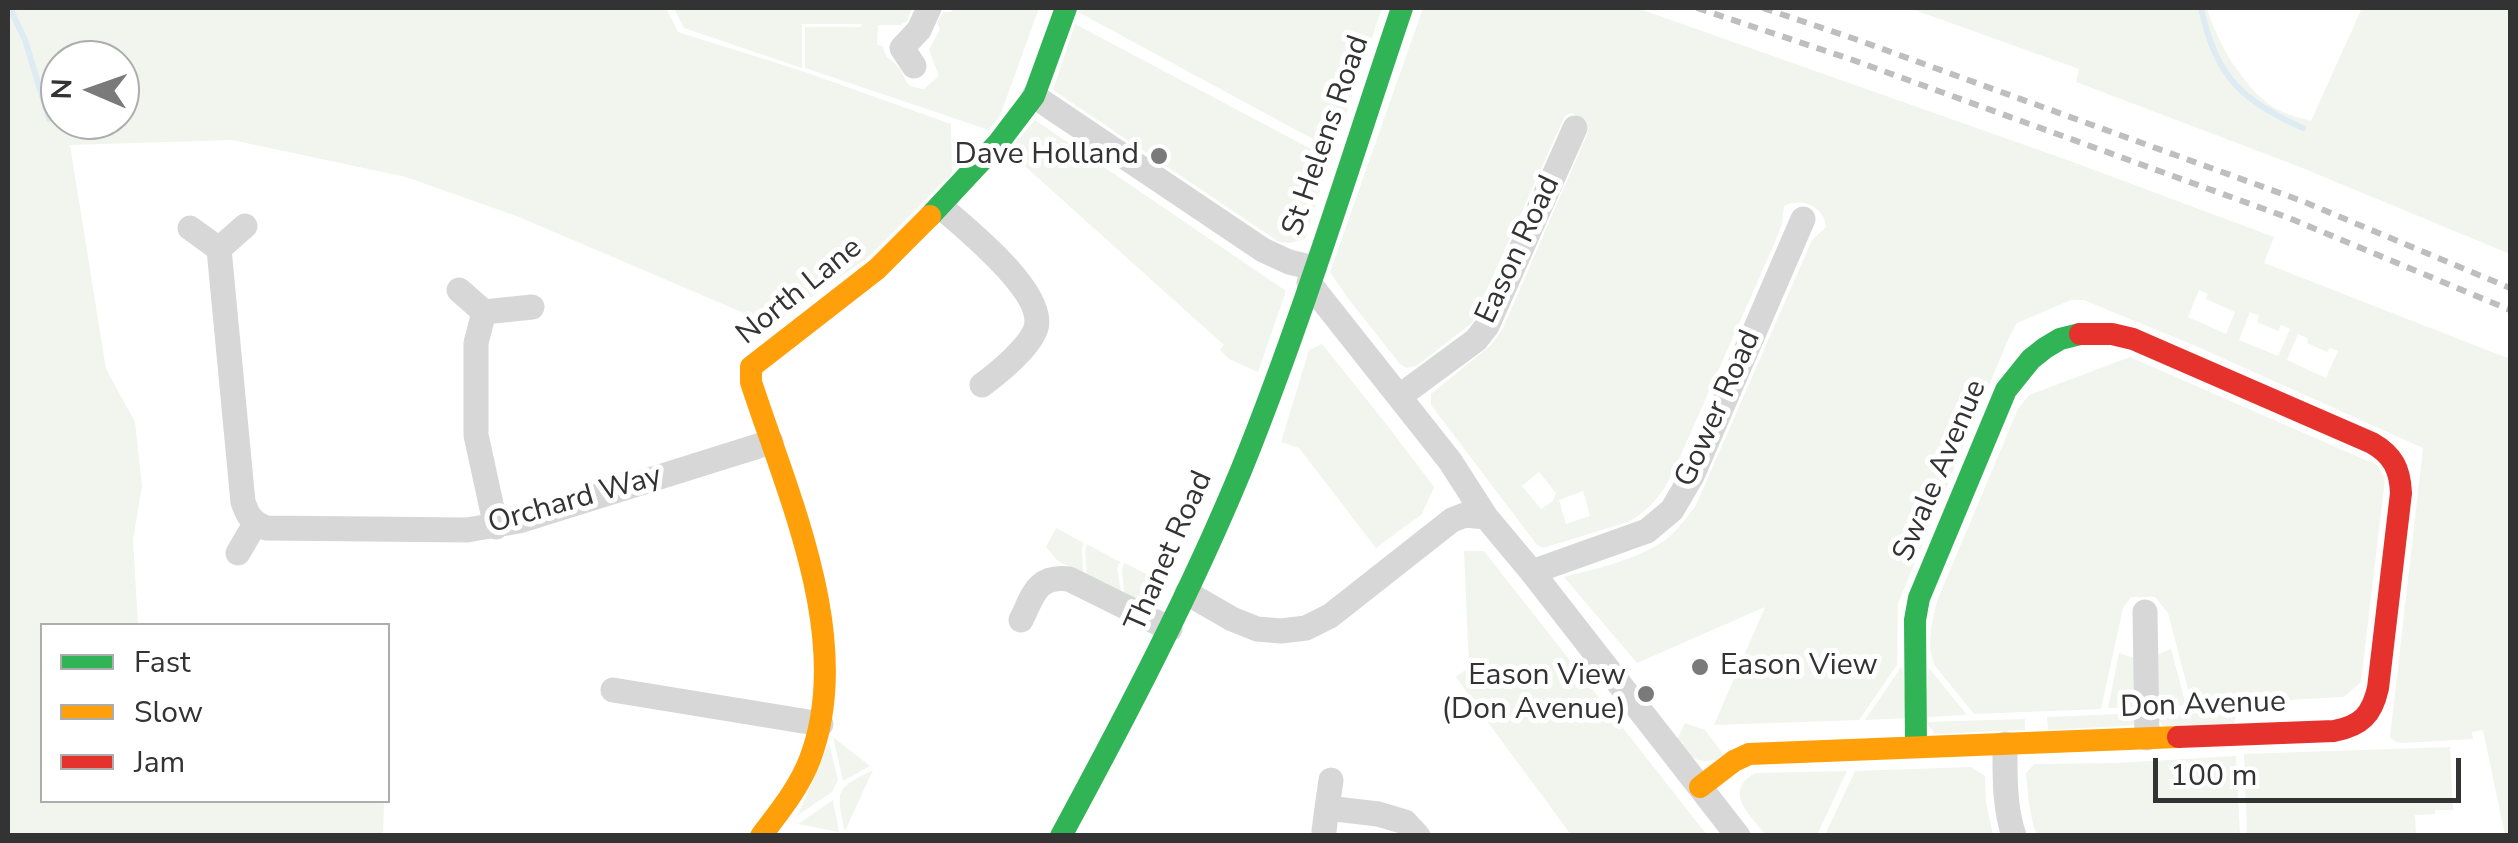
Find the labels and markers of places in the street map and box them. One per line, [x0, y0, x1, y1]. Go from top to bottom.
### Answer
place label: Dave Holland [954, 138, 1139, 174]
marker: Dave Holland [1148, 145, 1170, 167]
place label: Eason View [1720, 649, 1878, 685]
marker: Eason View [1689, 656, 1711, 678]
place label: Eason View (Don Avenue) [1441, 659, 1626, 730]
marker: Eason View (Don Avenue) [1635, 683, 1657, 705]

